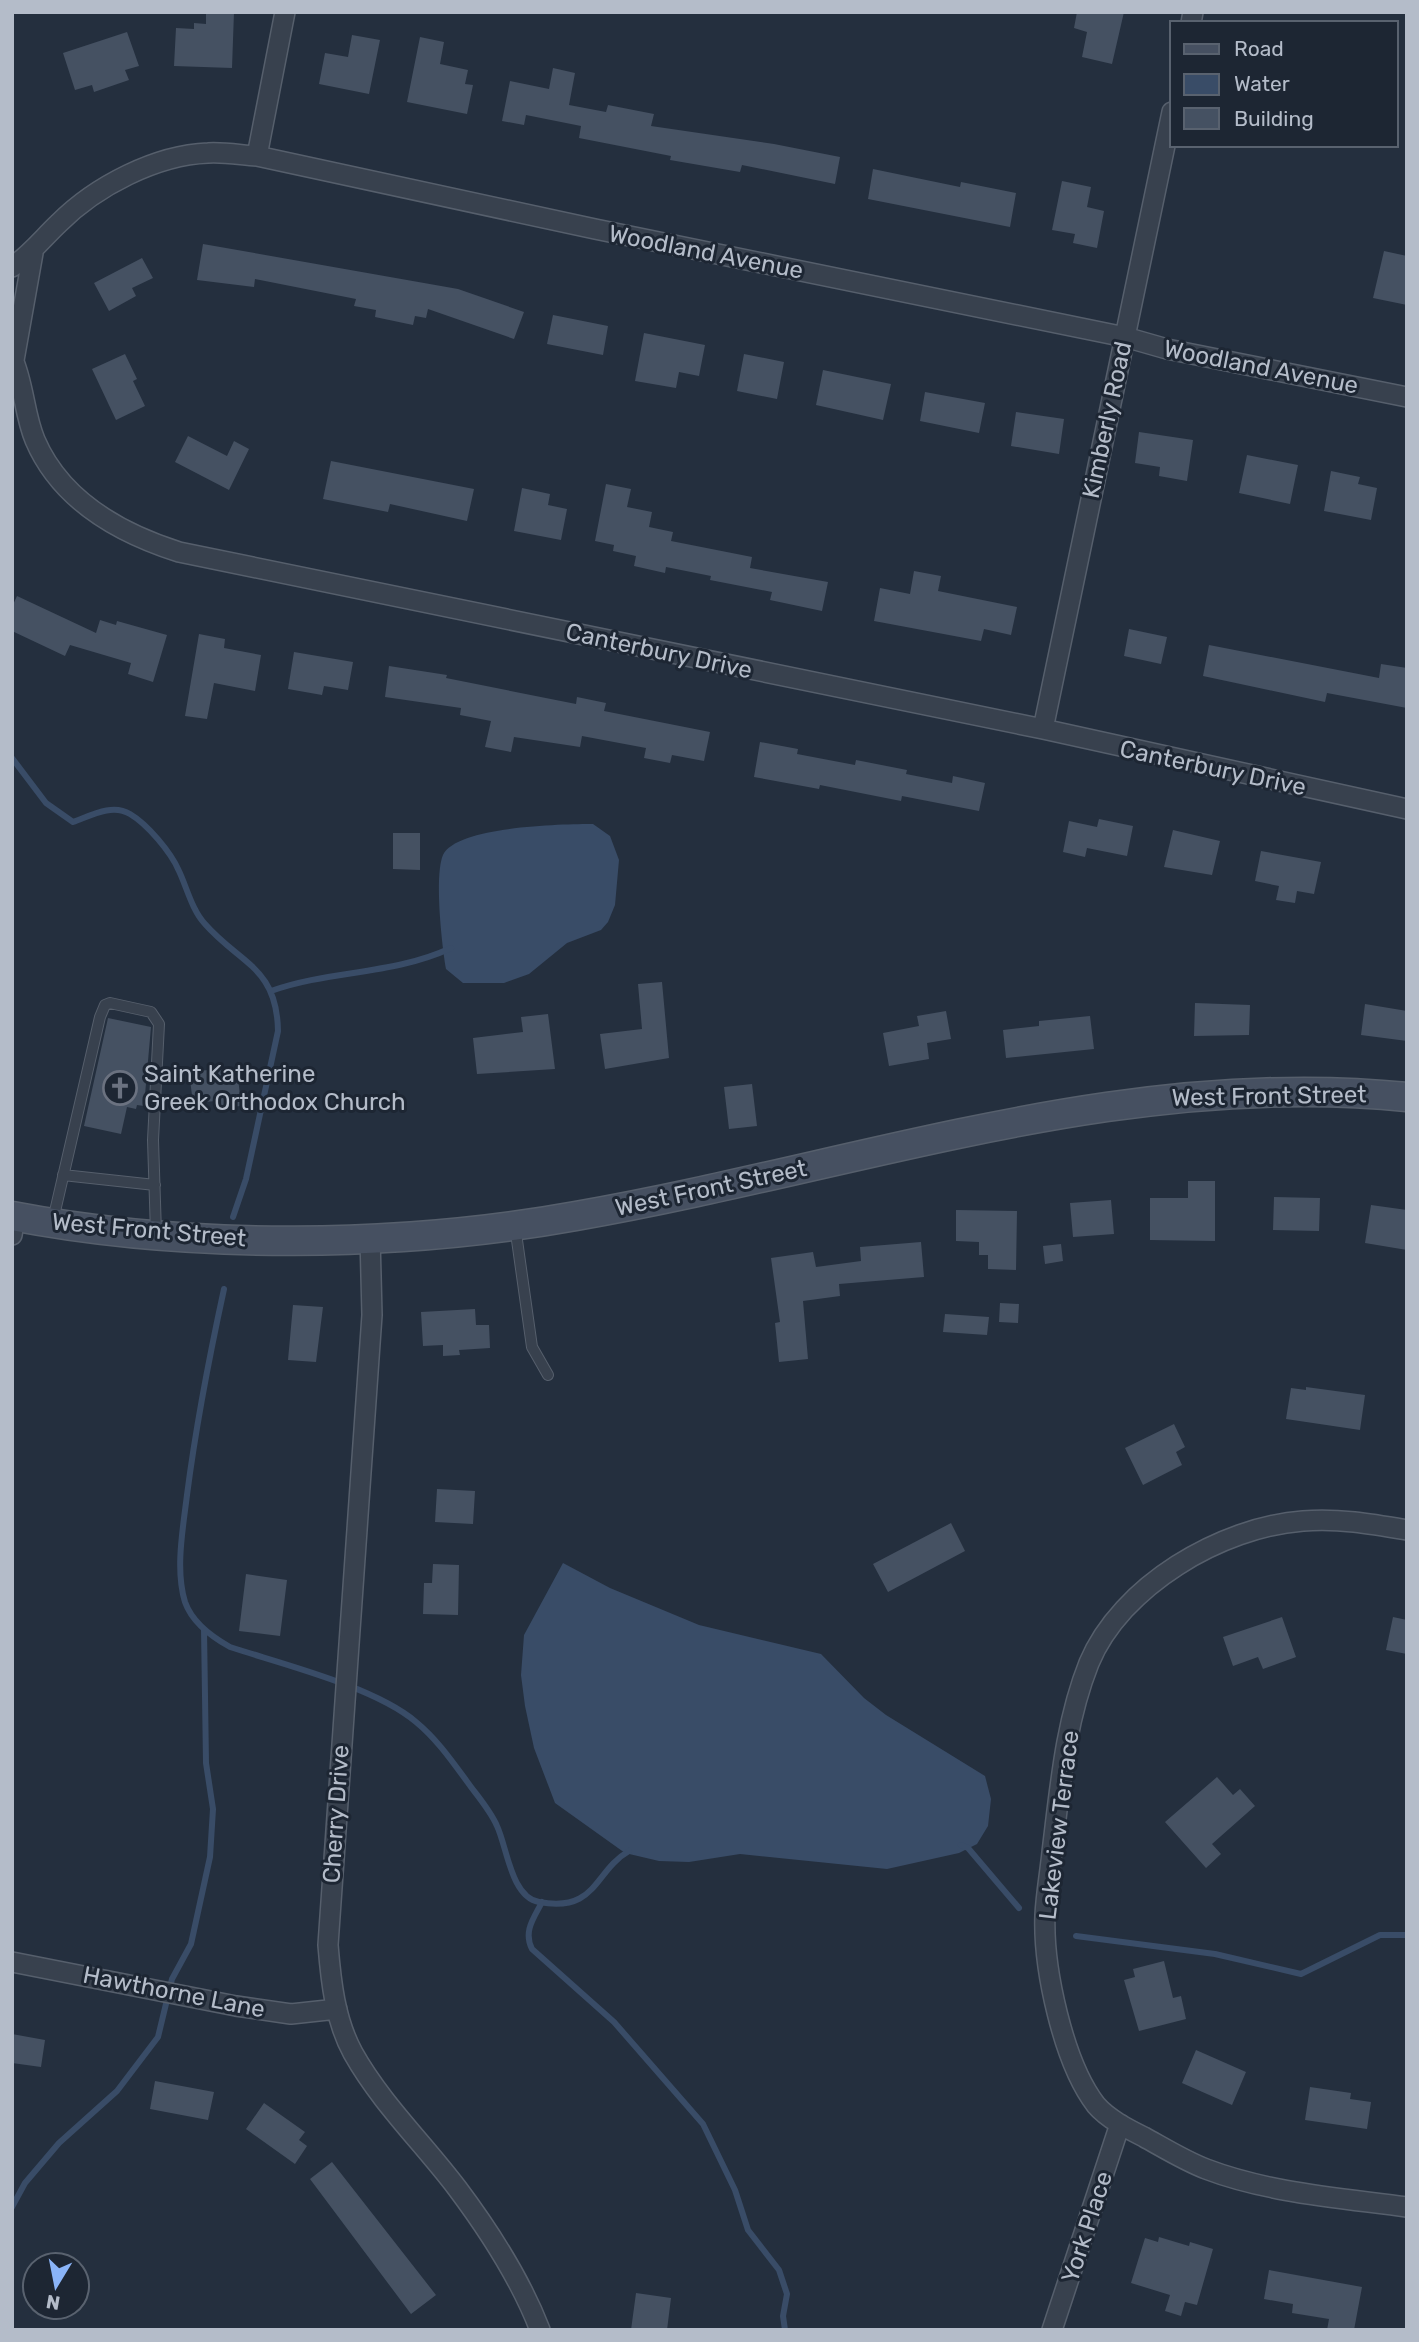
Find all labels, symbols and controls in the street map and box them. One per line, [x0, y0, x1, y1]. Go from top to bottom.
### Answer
legend [1170, 21, 1398, 147]
text: Road [1234, 36, 1284, 61]
text: Water [1234, 71, 1290, 96]
text: Building [1234, 106, 1314, 131]
street label: Woodland Avenue [606, 219, 806, 285]
street label: Woodland Avenue [1161, 334, 1361, 400]
street label: Kimberly Road [1077, 339, 1137, 501]
street label: Canterbury Drive [563, 618, 755, 684]
street label: Canterbury Drive [1117, 735, 1309, 801]
place label: Saint Katherine Greek Orthodox Church [144, 1060, 406, 1116]
church icon: Saint Katherine Greek Orthodox Church [101, 1069, 139, 1107]
street label: West Front Street [1171, 1080, 1367, 1112]
street label: West Front Street [613, 1154, 809, 1222]
street label: West Front Street [51, 1208, 247, 1252]
street label: Lakeview Terrace [1033, 1729, 1085, 1921]
street label: Cherry Drive [317, 1744, 355, 1884]
street label: Hawthorne Lane [80, 1961, 268, 2023]
street label: York Place [1056, 2168, 1118, 2286]
north arrow [21, 2251, 91, 2321]
text: N [44, 2290, 62, 2315]

